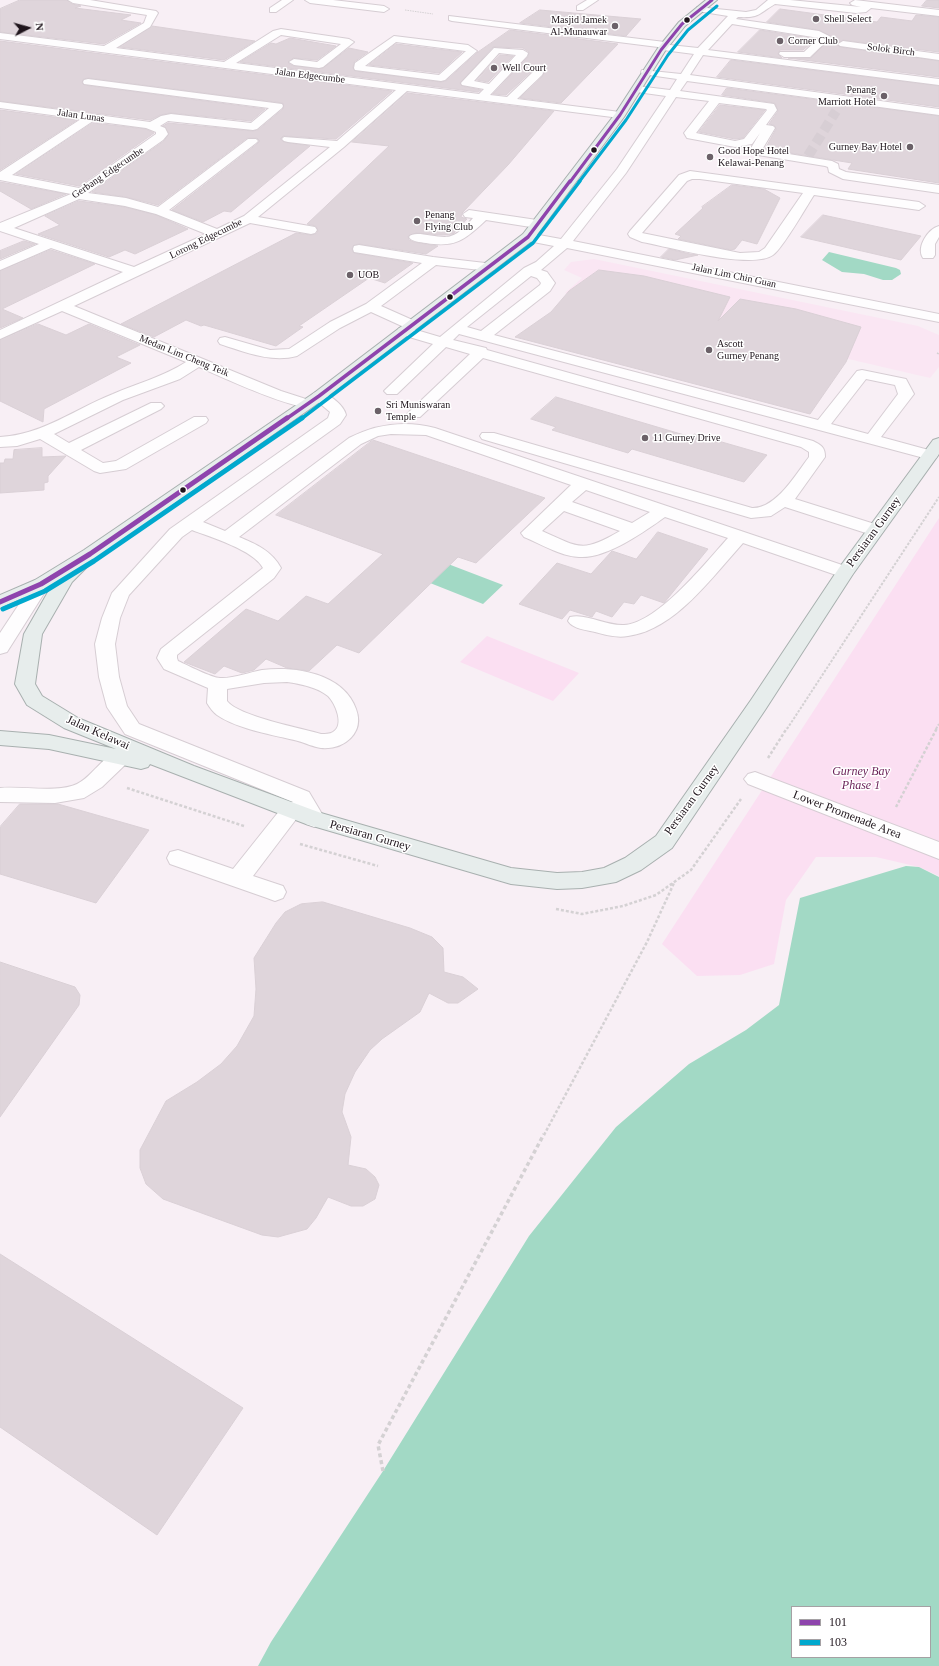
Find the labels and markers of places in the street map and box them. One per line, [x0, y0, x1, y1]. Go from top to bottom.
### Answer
place label: Shell Select [824, 13, 878, 25]
place label: Masjid Jamek Al-Munauwar [543, 14, 607, 38]
marker: Shell Select [811, 14, 821, 24]
unlabelled marker [682, 15, 692, 25]
marker: Masjid Jamek Al-Munauwar [610, 21, 620, 31]
place label: Corner Club [788, 35, 844, 47]
marker: Corner Club [775, 36, 785, 46]
place label: Well Court [502, 62, 550, 74]
marker: Well Court [489, 63, 499, 73]
place label: Penang Marriott Hotel [811, 84, 876, 108]
marker: Penang Marriott Hotel [879, 91, 889, 101]
place label: Gurney Bay Hotel [821, 141, 902, 153]
marker: Gurney Bay Hotel [905, 142, 915, 152]
unlabelled marker [589, 145, 599, 155]
place label: Good Hope Hotel Kelawai-Penang [718, 145, 798, 168]
marker: Good Hope Hotel Kelawai-Penang [705, 152, 715, 162]
place label: Penang Flying Club [425, 209, 477, 232]
marker: Penang Flying Club [412, 216, 422, 226]
place label: UOB [358, 269, 379, 281]
marker: UOB [345, 270, 355, 280]
unlabelled marker [445, 292, 455, 302]
place label: Ascott Gurney Penang [717, 338, 788, 362]
marker: Ascott Gurney Penang [704, 345, 714, 355]
place label: Sri Muniswaran Temple [386, 399, 457, 422]
marker: Sri Muniswaran Temple [373, 406, 383, 416]
place label: 11 Gurney Drive [653, 432, 726, 444]
marker: 11 Gurney Drive [640, 433, 650, 443]
unlabelled marker [178, 485, 188, 495]

